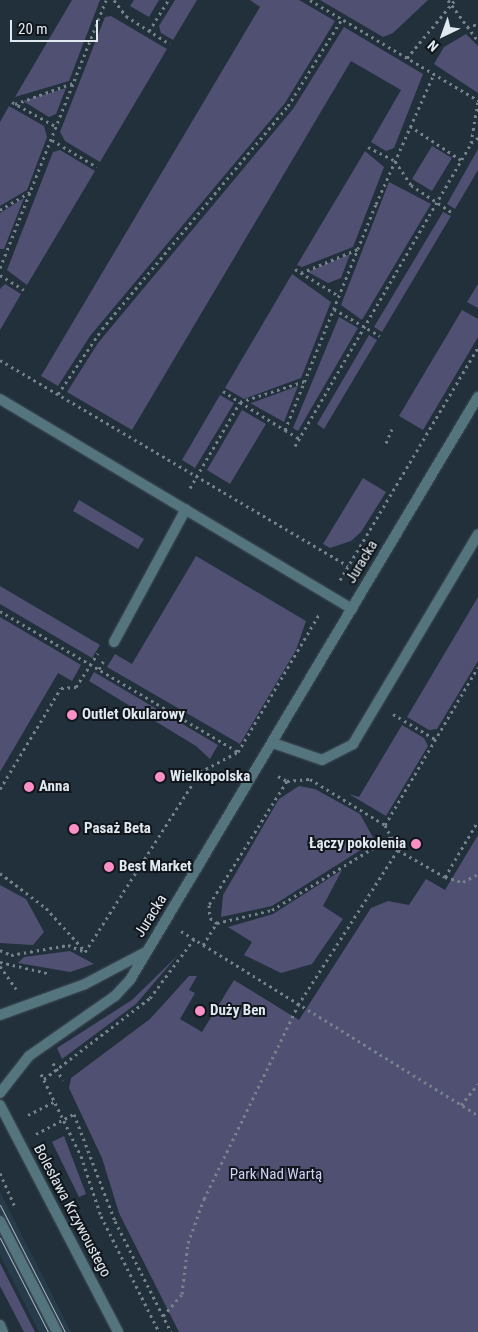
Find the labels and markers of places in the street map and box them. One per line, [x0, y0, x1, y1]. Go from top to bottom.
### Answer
place label: Outlet Okularowy [82, 706, 185, 724]
marker: Outlet Okularowy [66, 709, 78, 721]
place label: Wielkopolska [170, 768, 250, 786]
marker: Wielkopolska [154, 771, 166, 783]
place label: Anna [39, 778, 69, 796]
marker: Anna [23, 781, 35, 793]
place label: Pasaż Beta [84, 820, 151, 838]
marker: Pasaż Beta [68, 823, 80, 835]
place label: Łączy pokolenia [309, 835, 406, 853]
marker: Łączy pokolenia [410, 838, 422, 850]
place label: Best Market [119, 858, 192, 876]
marker: Best Market [103, 861, 115, 873]
place label: Duży Ben [210, 1002, 266, 1020]
marker: Duży Ben [194, 1005, 206, 1017]

